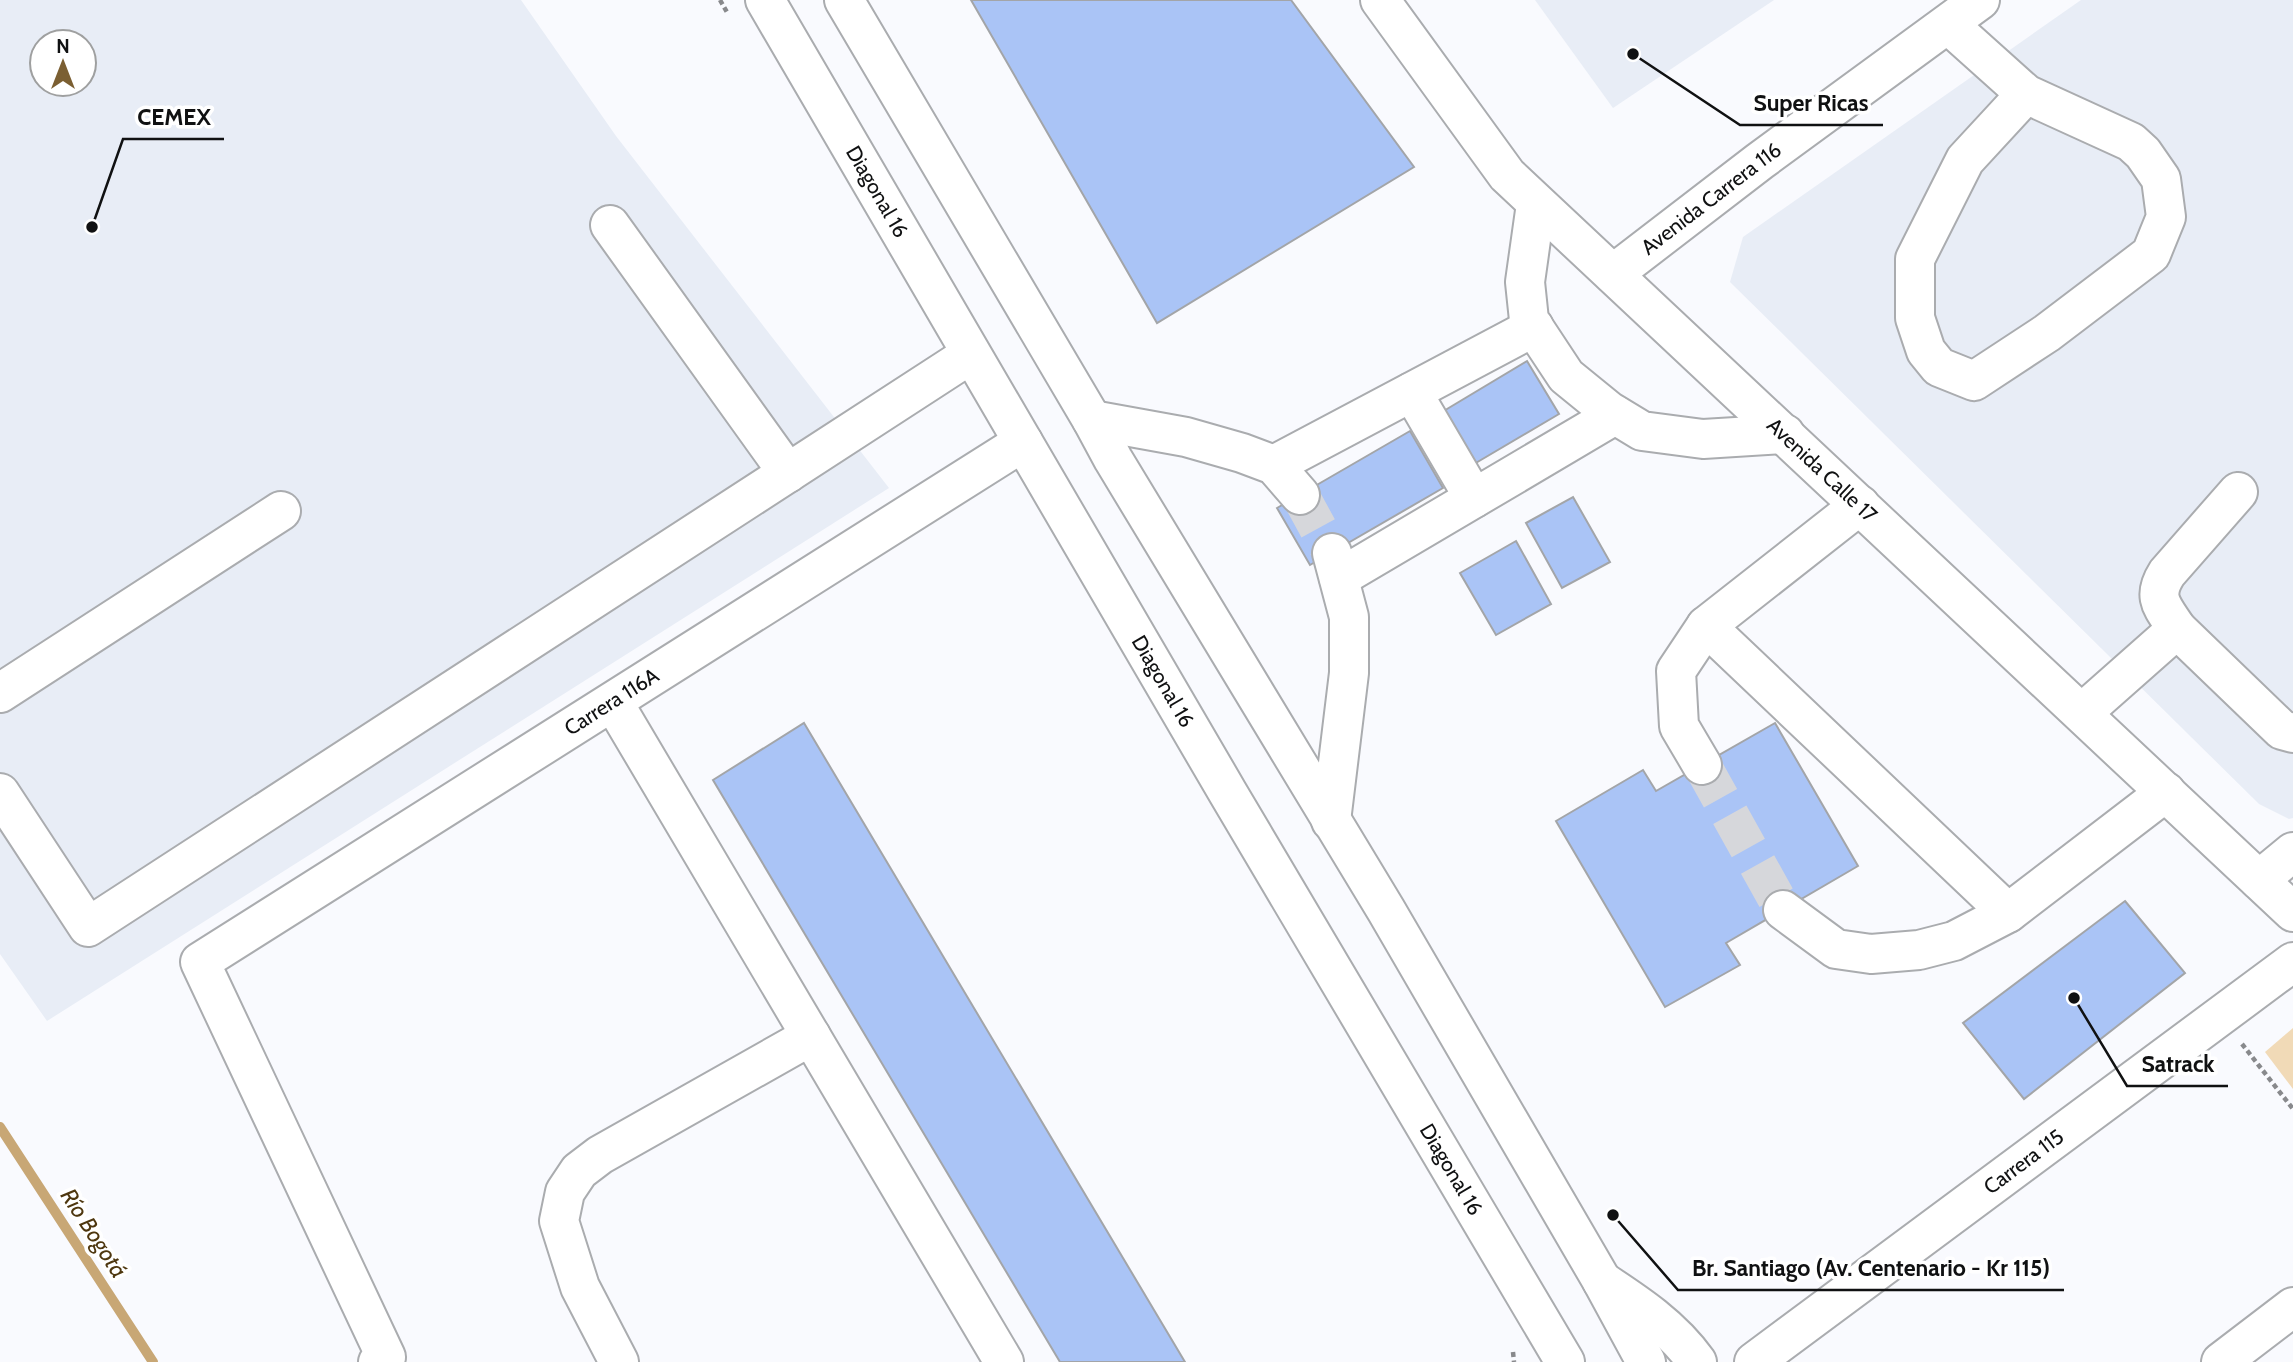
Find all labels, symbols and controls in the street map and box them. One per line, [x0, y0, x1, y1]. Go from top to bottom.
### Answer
north arrow [28, 28, 98, 98]
text: N [56, 35, 70, 58]
callout: Super Ricas [1740, 81, 1883, 125]
text: Super Ricas [1753, 89, 1869, 117]
callout: CEMEX [123, 95, 224, 139]
text: CEMEX [137, 103, 211, 131]
street label: Avenida Carrera 116 [1636, 137, 1786, 260]
street label: Diagonal 16 [841, 141, 914, 242]
street label: Avenida Calle 17 [1762, 412, 1883, 528]
street label: Diagonal 16 [1127, 631, 1200, 732]
street label: Carrera 116A [560, 662, 663, 741]
callout: Satrack [2127, 1042, 2228, 1086]
text: Satrack [2141, 1050, 2215, 1078]
street label: Diagonal 16 [1415, 1119, 1488, 1220]
street label: Carrera 115 [1979, 1124, 2068, 1199]
water label: Río Bogotá [55, 1183, 133, 1283]
callout: Br. Santiago (Av. Centenario - Kr 115) [1678, 1246, 2064, 1290]
text: Br. Santiago (Av. Centenario - Kr 115) [1692, 1254, 2050, 1282]

